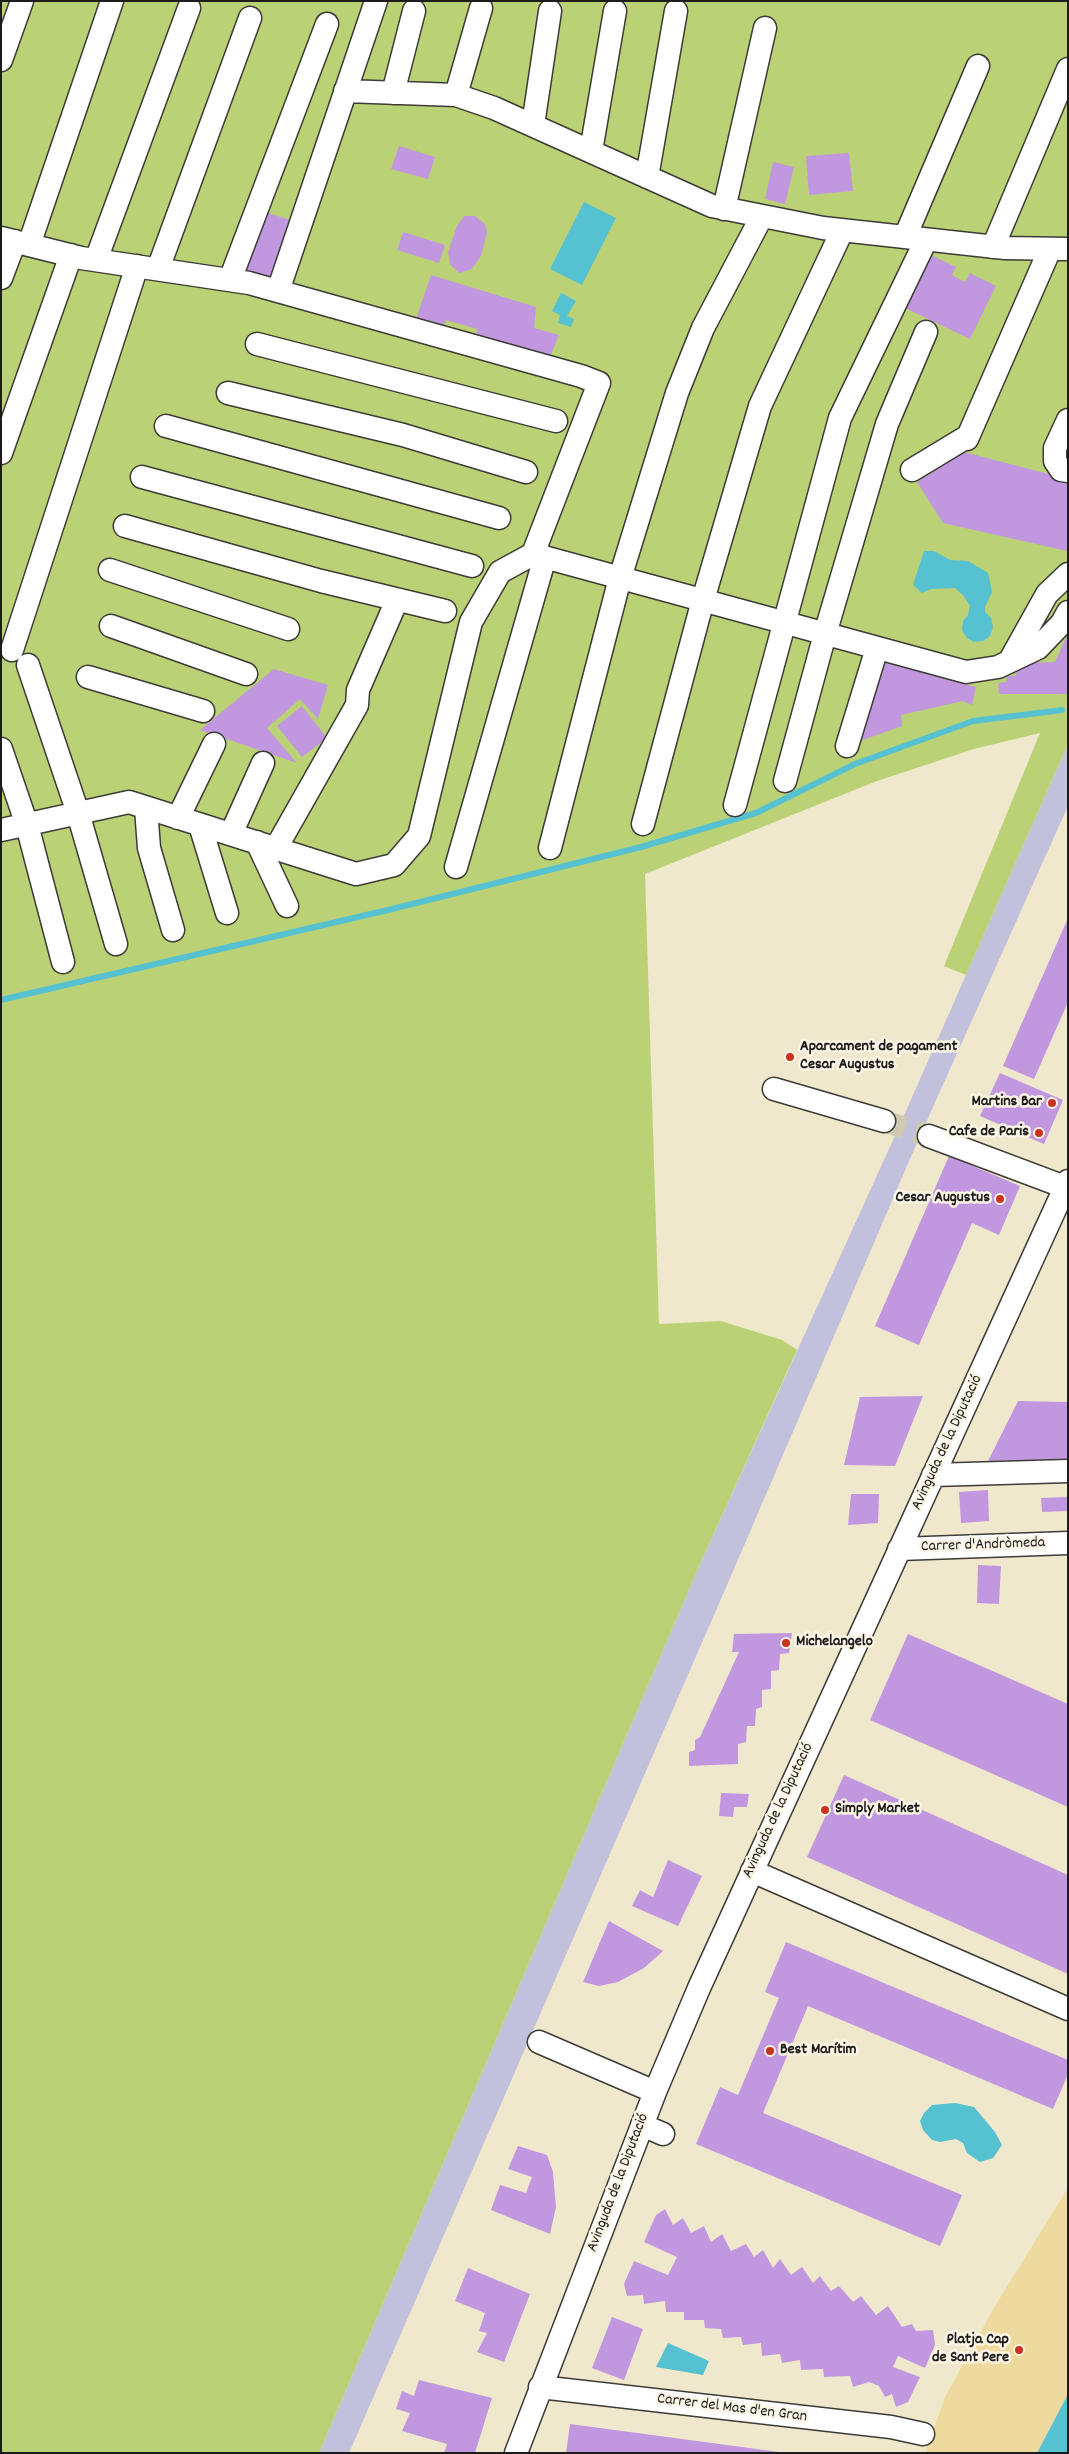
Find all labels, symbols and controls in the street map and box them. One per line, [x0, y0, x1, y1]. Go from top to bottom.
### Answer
place label: Aparcament de pagament Cesar Augustus [800, 1038, 957, 1076]
marker: Aparcament de pagament Cesar Augustus [784, 1051, 796, 1063]
place label: Martins Bar [972, 1093, 1042, 1113]
marker: Martins Bar [1046, 1097, 1058, 1109]
place label: Cafe de Paris [949, 1123, 1029, 1143]
marker: Cafe de Paris [1033, 1127, 1045, 1139]
place label: Cesar Augustus [895, 1189, 990, 1209]
marker: Cesar Augustus [994, 1193, 1006, 1205]
street label: Avinguda de la Diputació [908, 1372, 988, 1514]
street label: Carrer d'Andròmeda [921, 1534, 1045, 1558]
place label: Michelangelo [796, 1633, 873, 1653]
marker: Michelangelo [780, 1637, 792, 1649]
street label: Avinguda de la Diputació [739, 1740, 819, 1882]
place label: Simply Market [835, 1800, 920, 1820]
marker: Simply Market [819, 1804, 831, 1816]
place label: Best Marítim [780, 2041, 857, 2061]
marker: Best Marítim [764, 2045, 776, 2057]
street label: Avinguda de la Diputació [584, 2111, 654, 2255]
place label: Platja Cap de Sant Pere [932, 2331, 1009, 2369]
marker: Platja Cap de Sant Pere [1013, 2344, 1025, 2356]
street label: Carrer del Mas d'en Gran [656, 2390, 808, 2428]

